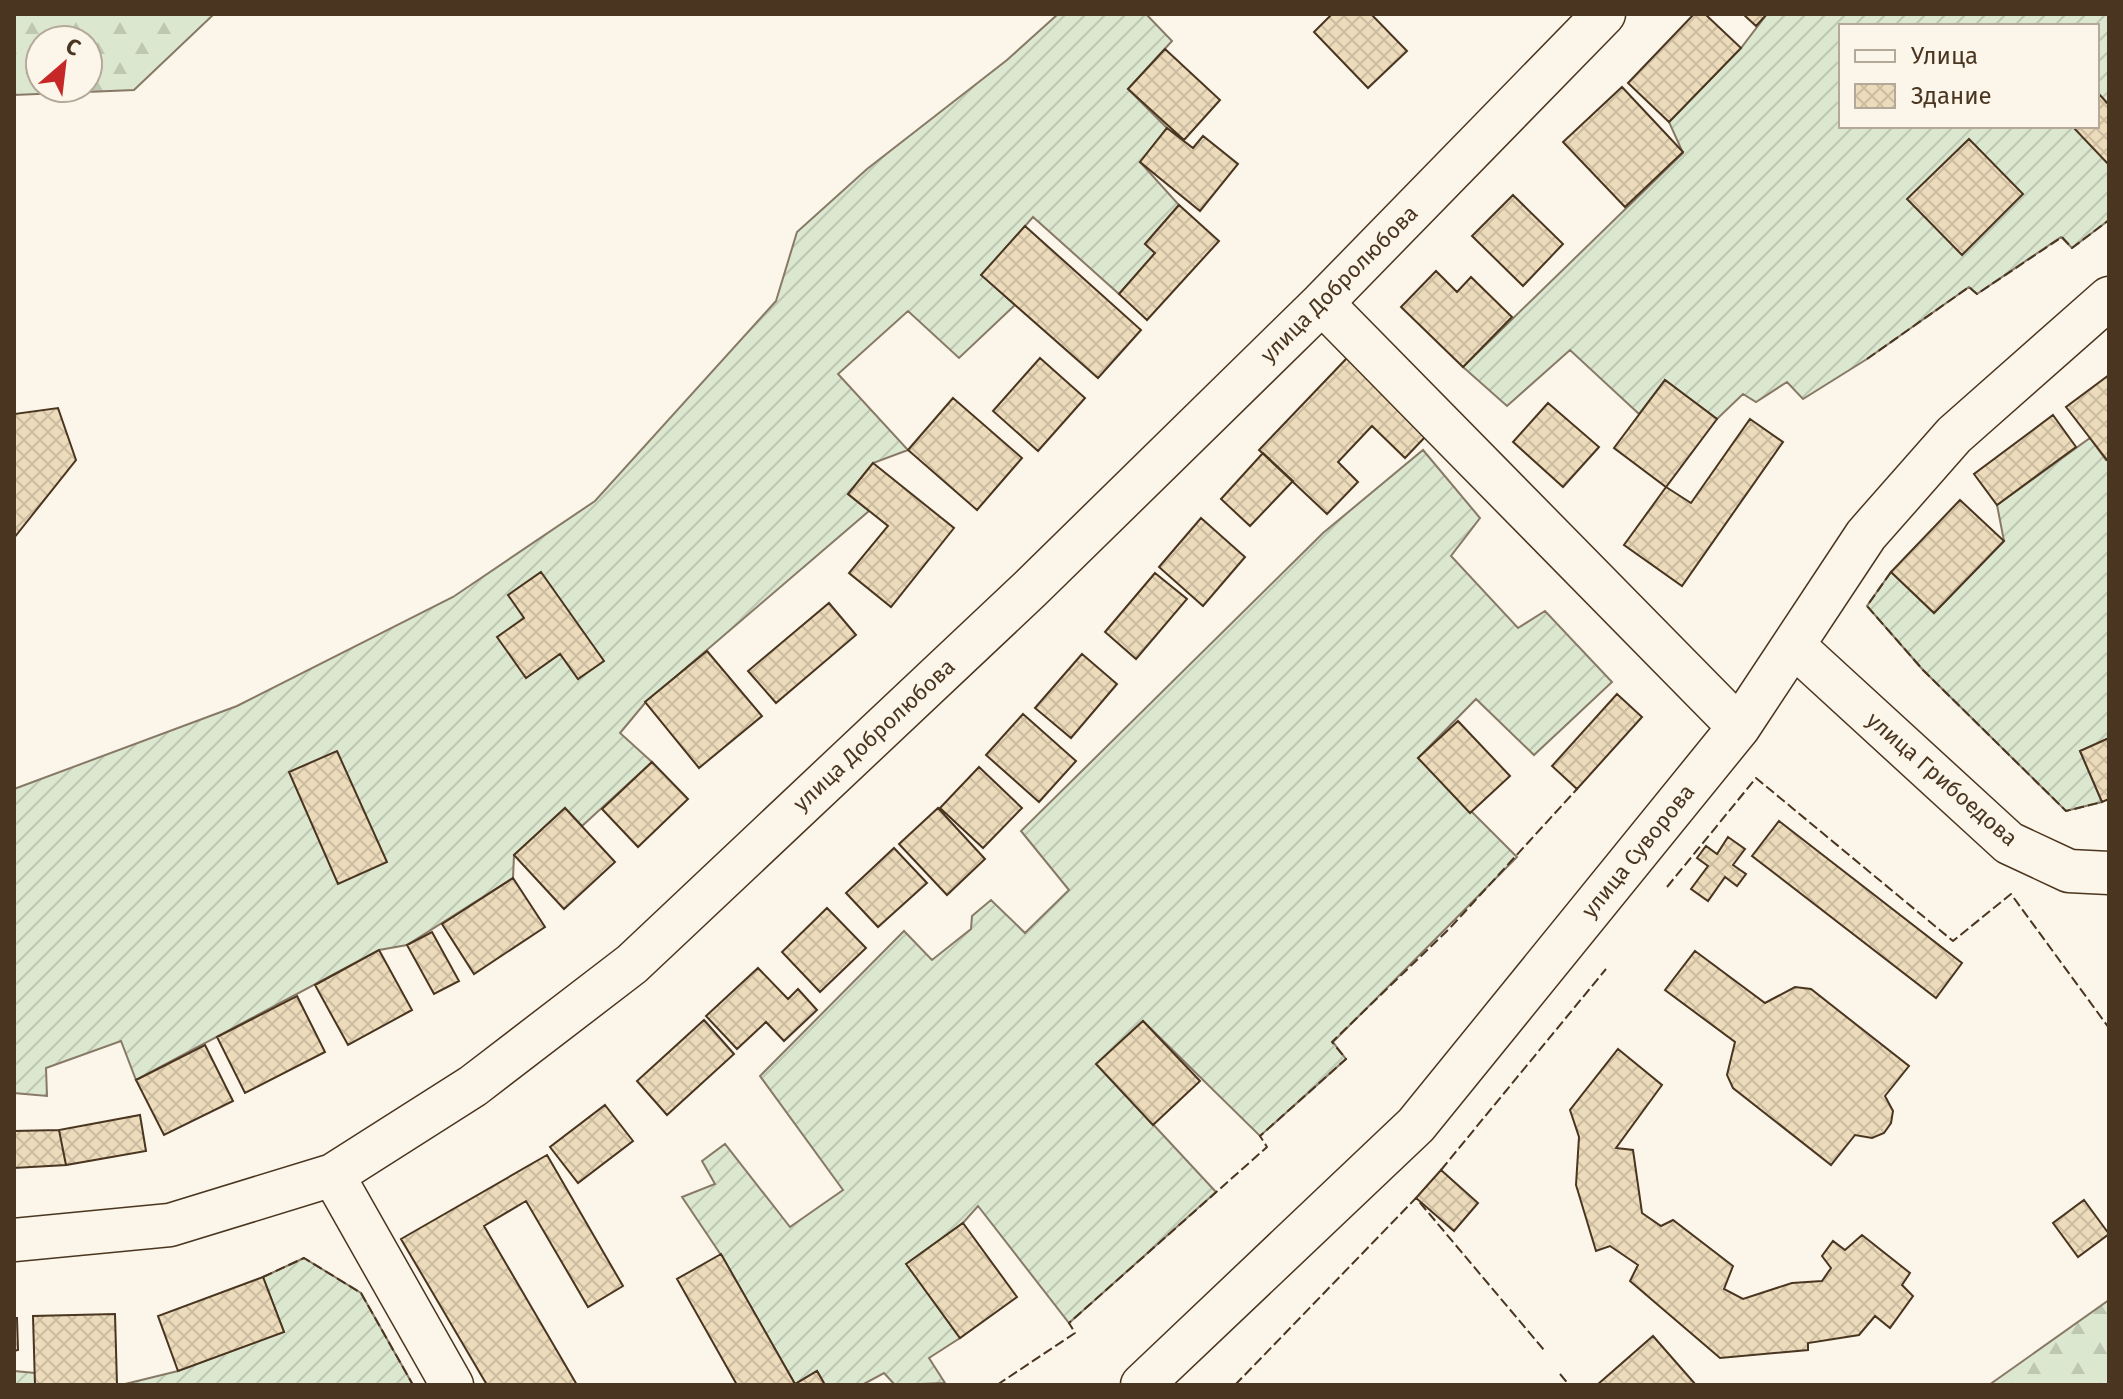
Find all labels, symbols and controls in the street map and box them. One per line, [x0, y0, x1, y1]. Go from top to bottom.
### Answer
north arrow [24, 24, 104, 104]
legend [1839, 24, 2099, 128]
text: С [61, 32, 85, 62]
text: Улица [1911, 42, 1978, 70]
text: Здание [1911, 82, 1992, 110]
street label: улица Добролюбова [1255, 200, 1423, 368]
street label: улица Добролюбова [787, 653, 961, 817]
street label: улица Грибоедова [1861, 706, 2023, 852]
street label: улица Суворова [1576, 779, 1700, 923]

